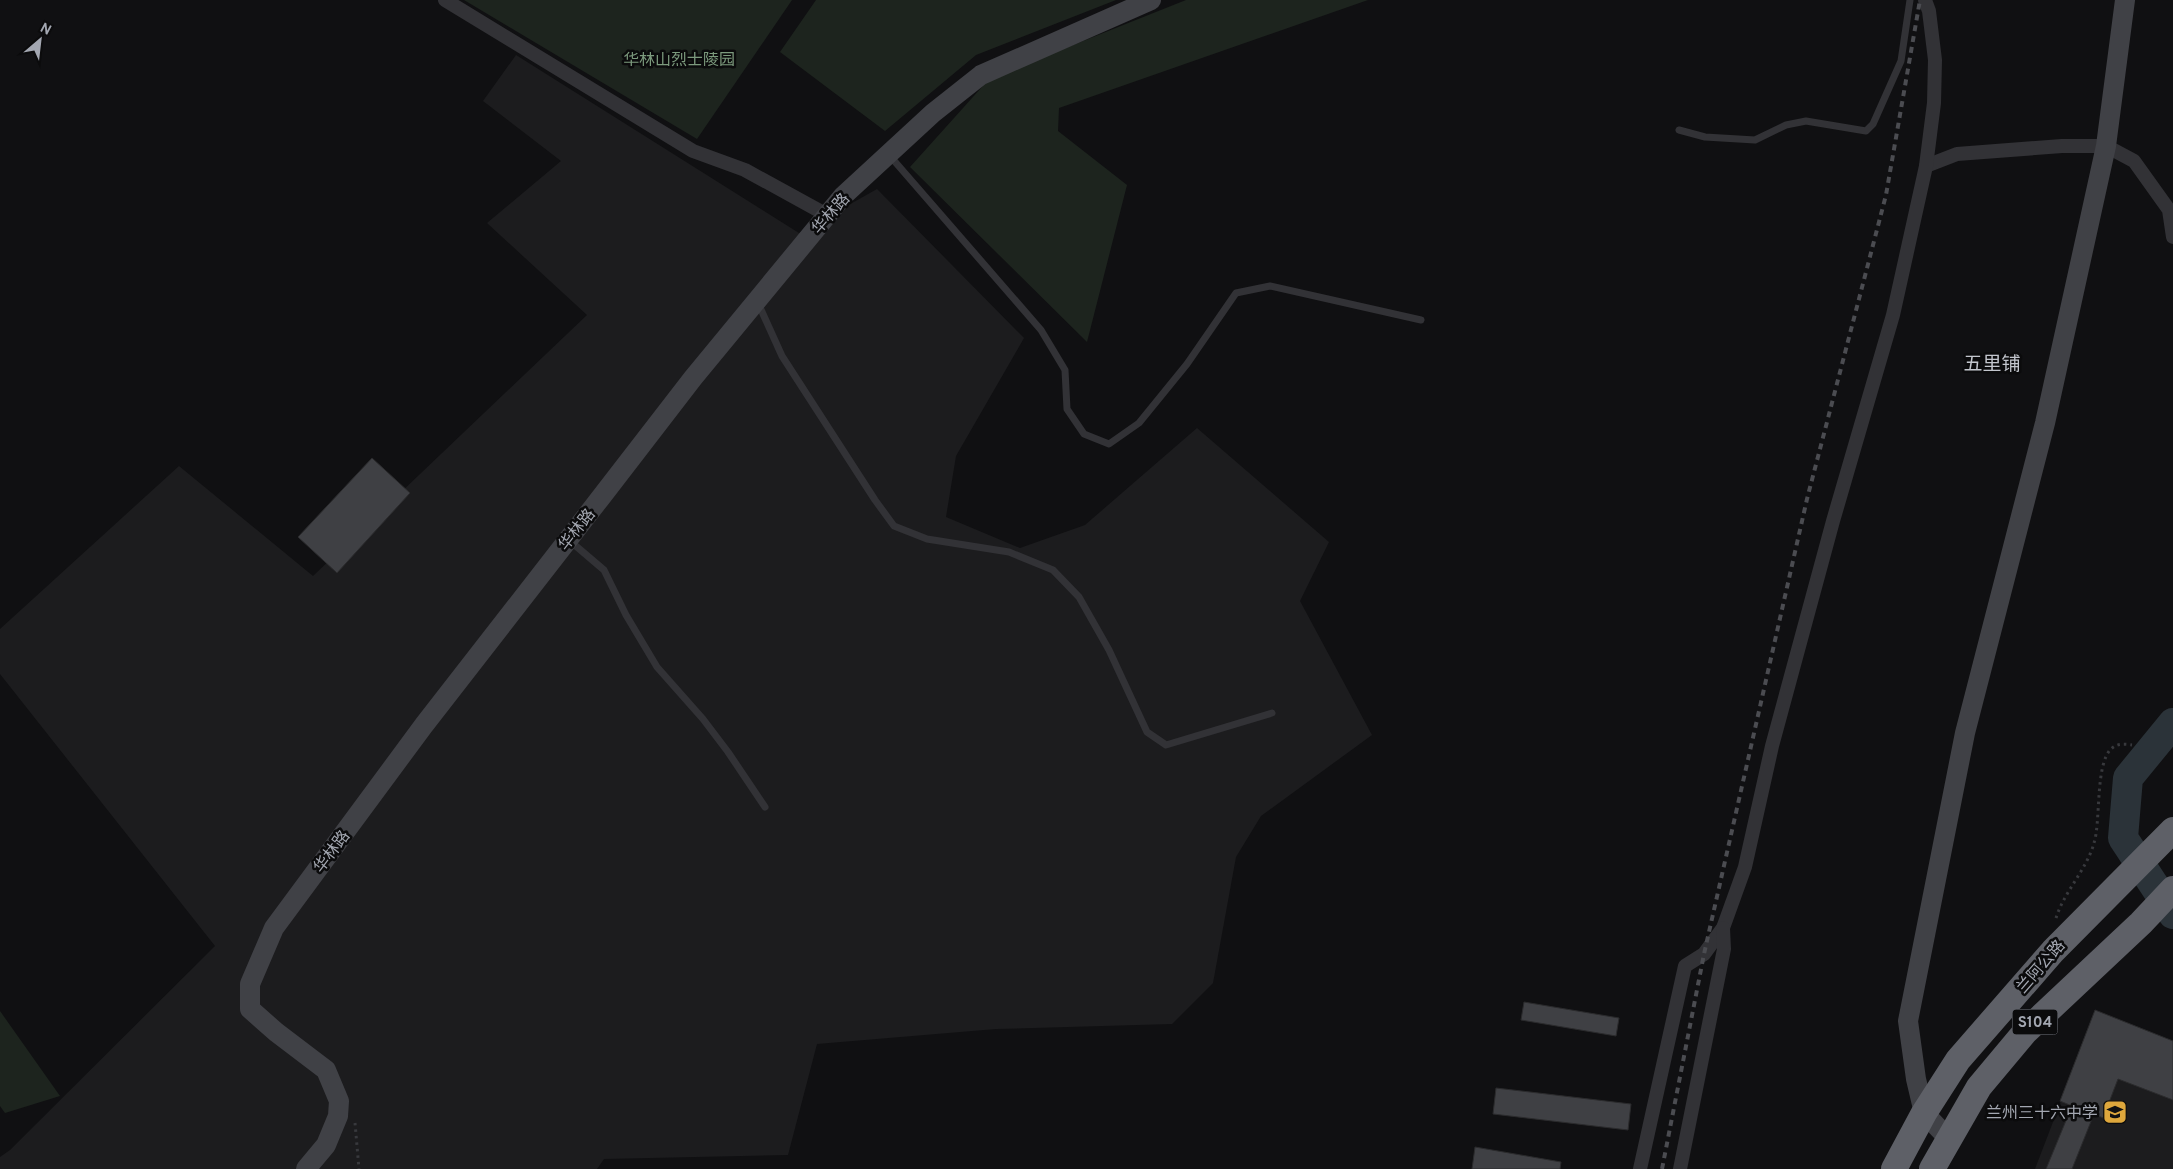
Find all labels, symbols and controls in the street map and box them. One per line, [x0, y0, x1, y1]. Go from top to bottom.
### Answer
north arrow [15, 15, 65, 65]
text: N [37, 20, 54, 40]
park label: 华林山烈士陵园 [623, 51, 735, 71]
street label: 华林路 [808, 190, 855, 239]
district label: 五里铺 [1963, 353, 2021, 377]
street label: 华林路 [555, 505, 600, 555]
street label: 华林路 [310, 827, 355, 877]
street label: 兰阿公路 [2013, 937, 2070, 998]
road number: S104 [2012, 1010, 2058, 1034]
school or university icon: 兰州三十六中学 [2102, 1099, 2128, 1125]
place label: 兰州三十六中学 [1986, 1104, 2098, 1124]

